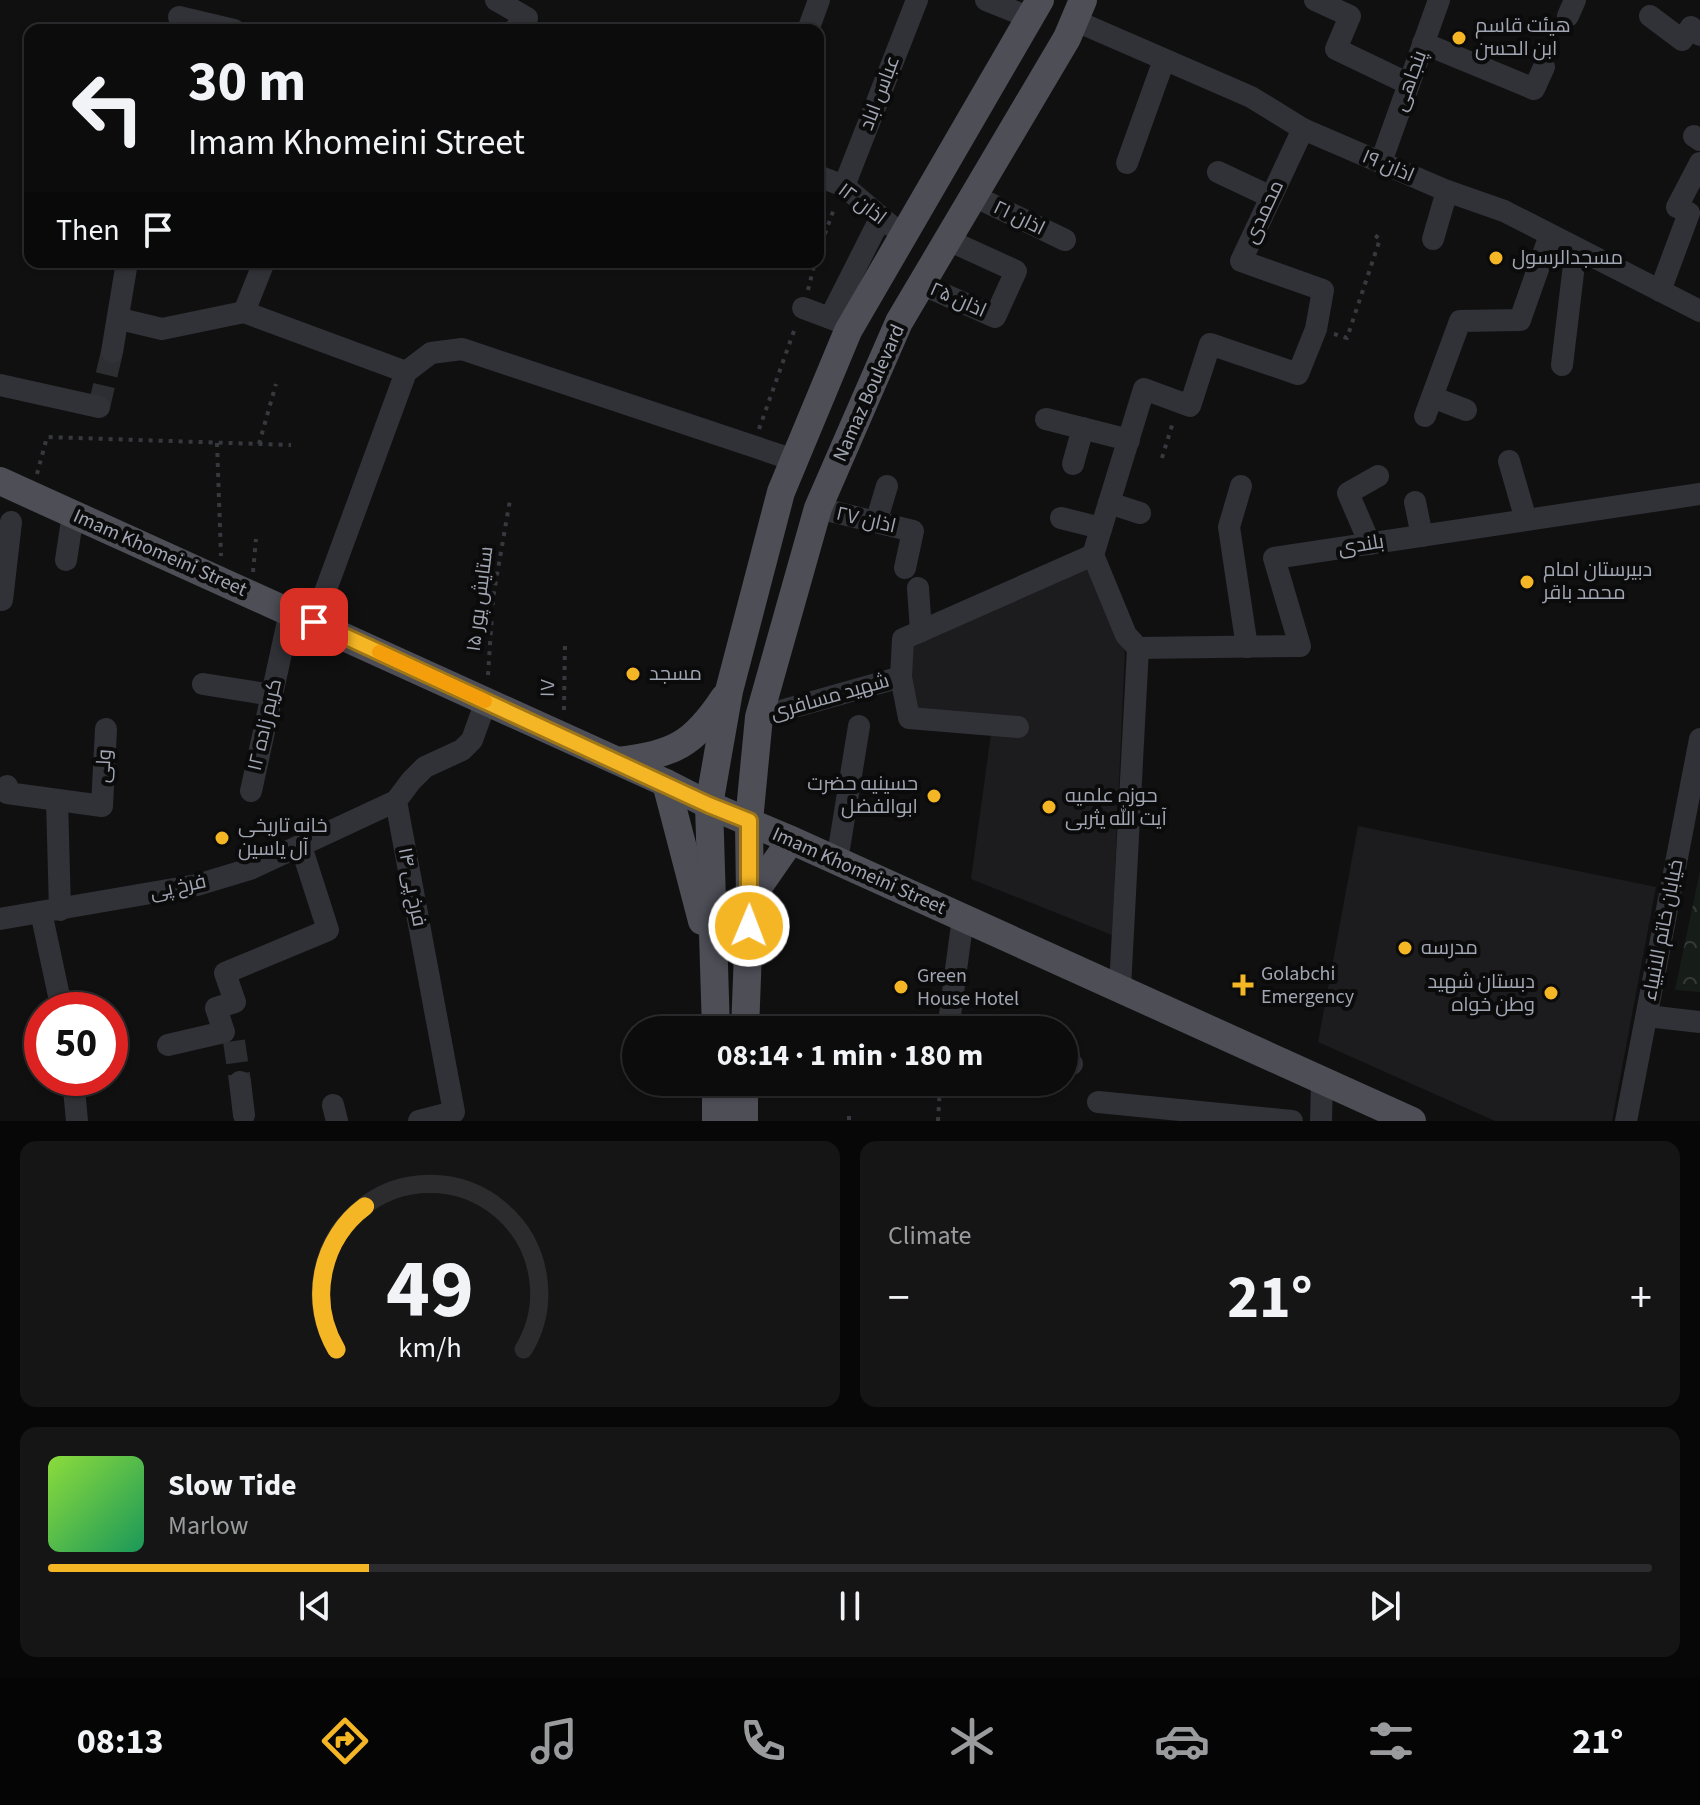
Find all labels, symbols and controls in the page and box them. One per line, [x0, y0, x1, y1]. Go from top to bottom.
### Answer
place label: هیئت قاسم ابن الحسن [1475, 12, 1571, 63]
marker: هیئت قاسم ابن الحسن [1450, 29, 1468, 47]
text: 30 m [188, 43, 306, 122]
street label: پنجاهی [1386, 46, 1434, 115]
street label: عباس اباد [853, 52, 907, 134]
icon: left [56, 56, 160, 160]
text: Imam Khomeini Street [188, 117, 525, 168]
street label: اذان ۱۹ [1358, 143, 1418, 189]
street label: اذان ۱۲ [832, 176, 892, 232]
street label: محمدی [1237, 176, 1291, 248]
street label: اذان ۲۱ [988, 193, 1050, 243]
icon: arrive [136, 208, 180, 252]
text: Then [56, 209, 120, 252]
place label: مسجدالرسول [1512, 244, 1623, 272]
marker: مسجدالرسول [1487, 249, 1505, 267]
street label: اذان ۲۵ [925, 275, 991, 325]
street label: Namaz Boulevard [826, 320, 912, 466]
street label: اذان ۲۷ [833, 500, 899, 540]
street label: Imam Khomeini Street [69, 502, 251, 604]
street label: بلندی [1336, 528, 1386, 562]
street label: ستایش پور ۱۵ [460, 545, 500, 653]
place label: دبیرستان امام محمد باقر [1542, 556, 1652, 607]
marker: دبیرستان امام محمد باقر [1518, 573, 1536, 591]
pin [280, 588, 348, 656]
icon: arrive [292, 600, 336, 644]
place label: مسجد [649, 660, 702, 688]
marker: مسجد [624, 665, 642, 683]
street label: شهید مسافری [767, 667, 893, 727]
street label: کریم زاده ۱۲ [241, 676, 289, 774]
street label: ۱۷ [534, 678, 562, 698]
street label: ولی [89, 748, 119, 784]
place label: حسینیه حضرت ابوالفضل [807, 770, 918, 821]
place label: حوزه علمیه آیت الله یثربی [1065, 782, 1167, 833]
marker: حسینیه حضرت ابوالفضل [925, 787, 943, 805]
marker: حوزه علمیه آیت الله یثربی [1040, 798, 1058, 816]
place label: خانه تاریخی آل یاسین [238, 812, 327, 863]
street label: Imam Khomeini Street [768, 820, 950, 922]
marker: خانه تاریخی آل یاسین [213, 829, 231, 847]
street label: فرخ پی ۱۴ [391, 845, 433, 929]
street label: خیابان خاتم الانبیاء [1636, 857, 1690, 1003]
street label: فرخ پی [147, 867, 209, 907]
position arrow [707, 884, 791, 968]
place label: مدرسه [1421, 934, 1478, 962]
marker: مدرسه [1396, 939, 1414, 957]
place label: Golabchi Emergency [1261, 960, 1355, 1011]
place label: Green House Hotel [917, 962, 1019, 1013]
place label: دبستان شهید وطن خواه [1427, 968, 1535, 1019]
marker: Golabchi Emergency [1232, 974, 1254, 996]
marker: Green House Hotel [892, 978, 910, 996]
marker: دبستان شهید وطن خواه [1542, 984, 1560, 1002]
speed limit sign: 50 [24, 992, 128, 1096]
text: 08:14 · 1 min · 180 m [717, 1034, 983, 1077]
text: Climate [888, 1217, 972, 1254]
text: 49 [386, 1231, 474, 1349]
text: 21° [1227, 1256, 1313, 1341]
text: − [888, 1267, 910, 1330]
text: + [1630, 1267, 1652, 1330]
text: km/h [398, 1328, 462, 1368]
text: Slow Tide [168, 1464, 297, 1507]
text: Marlow [168, 1507, 248, 1544]
icon: previous [293, 1584, 337, 1628]
icon: pause [828, 1584, 872, 1628]
icon: next [1363, 1584, 1407, 1628]
icon: directions [317, 1713, 373, 1769]
icon: music [526, 1713, 582, 1769]
icon: phone [735, 1713, 791, 1769]
icon: climate [944, 1713, 1000, 1769]
icon: car [1154, 1713, 1210, 1769]
icon: filters [1363, 1713, 1419, 1769]
text: 08:13 [77, 1716, 163, 1767]
text: 21° [1572, 1716, 1623, 1767]

